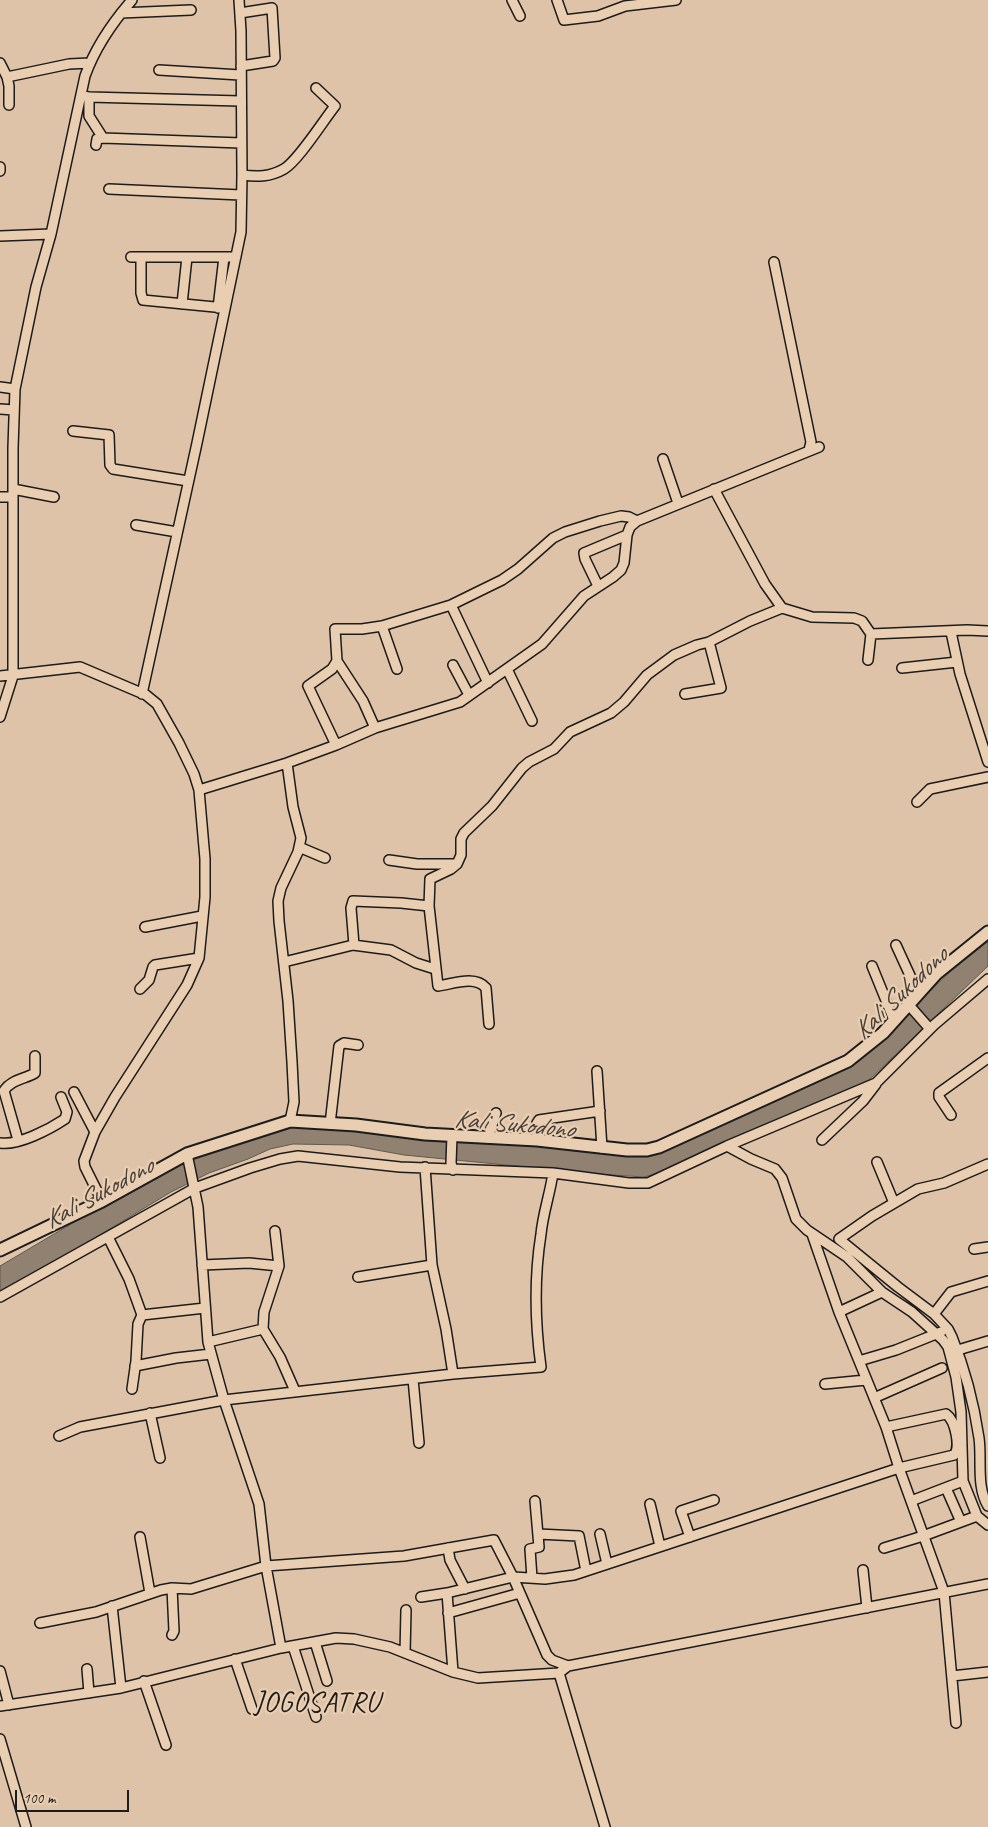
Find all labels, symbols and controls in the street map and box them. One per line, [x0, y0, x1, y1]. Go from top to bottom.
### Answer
water label: Kali Sukodono [847, 941, 955, 1047]
water label: Kali Sukodono [453, 1104, 575, 1146]
water label: Kali Sukodono [39, 1151, 159, 1237]
district label: JOGOSATRU [254, 1687, 380, 1721]
scale bar [18, 1780, 131, 1812]
text: 100 m [23, 1789, 55, 1808]

